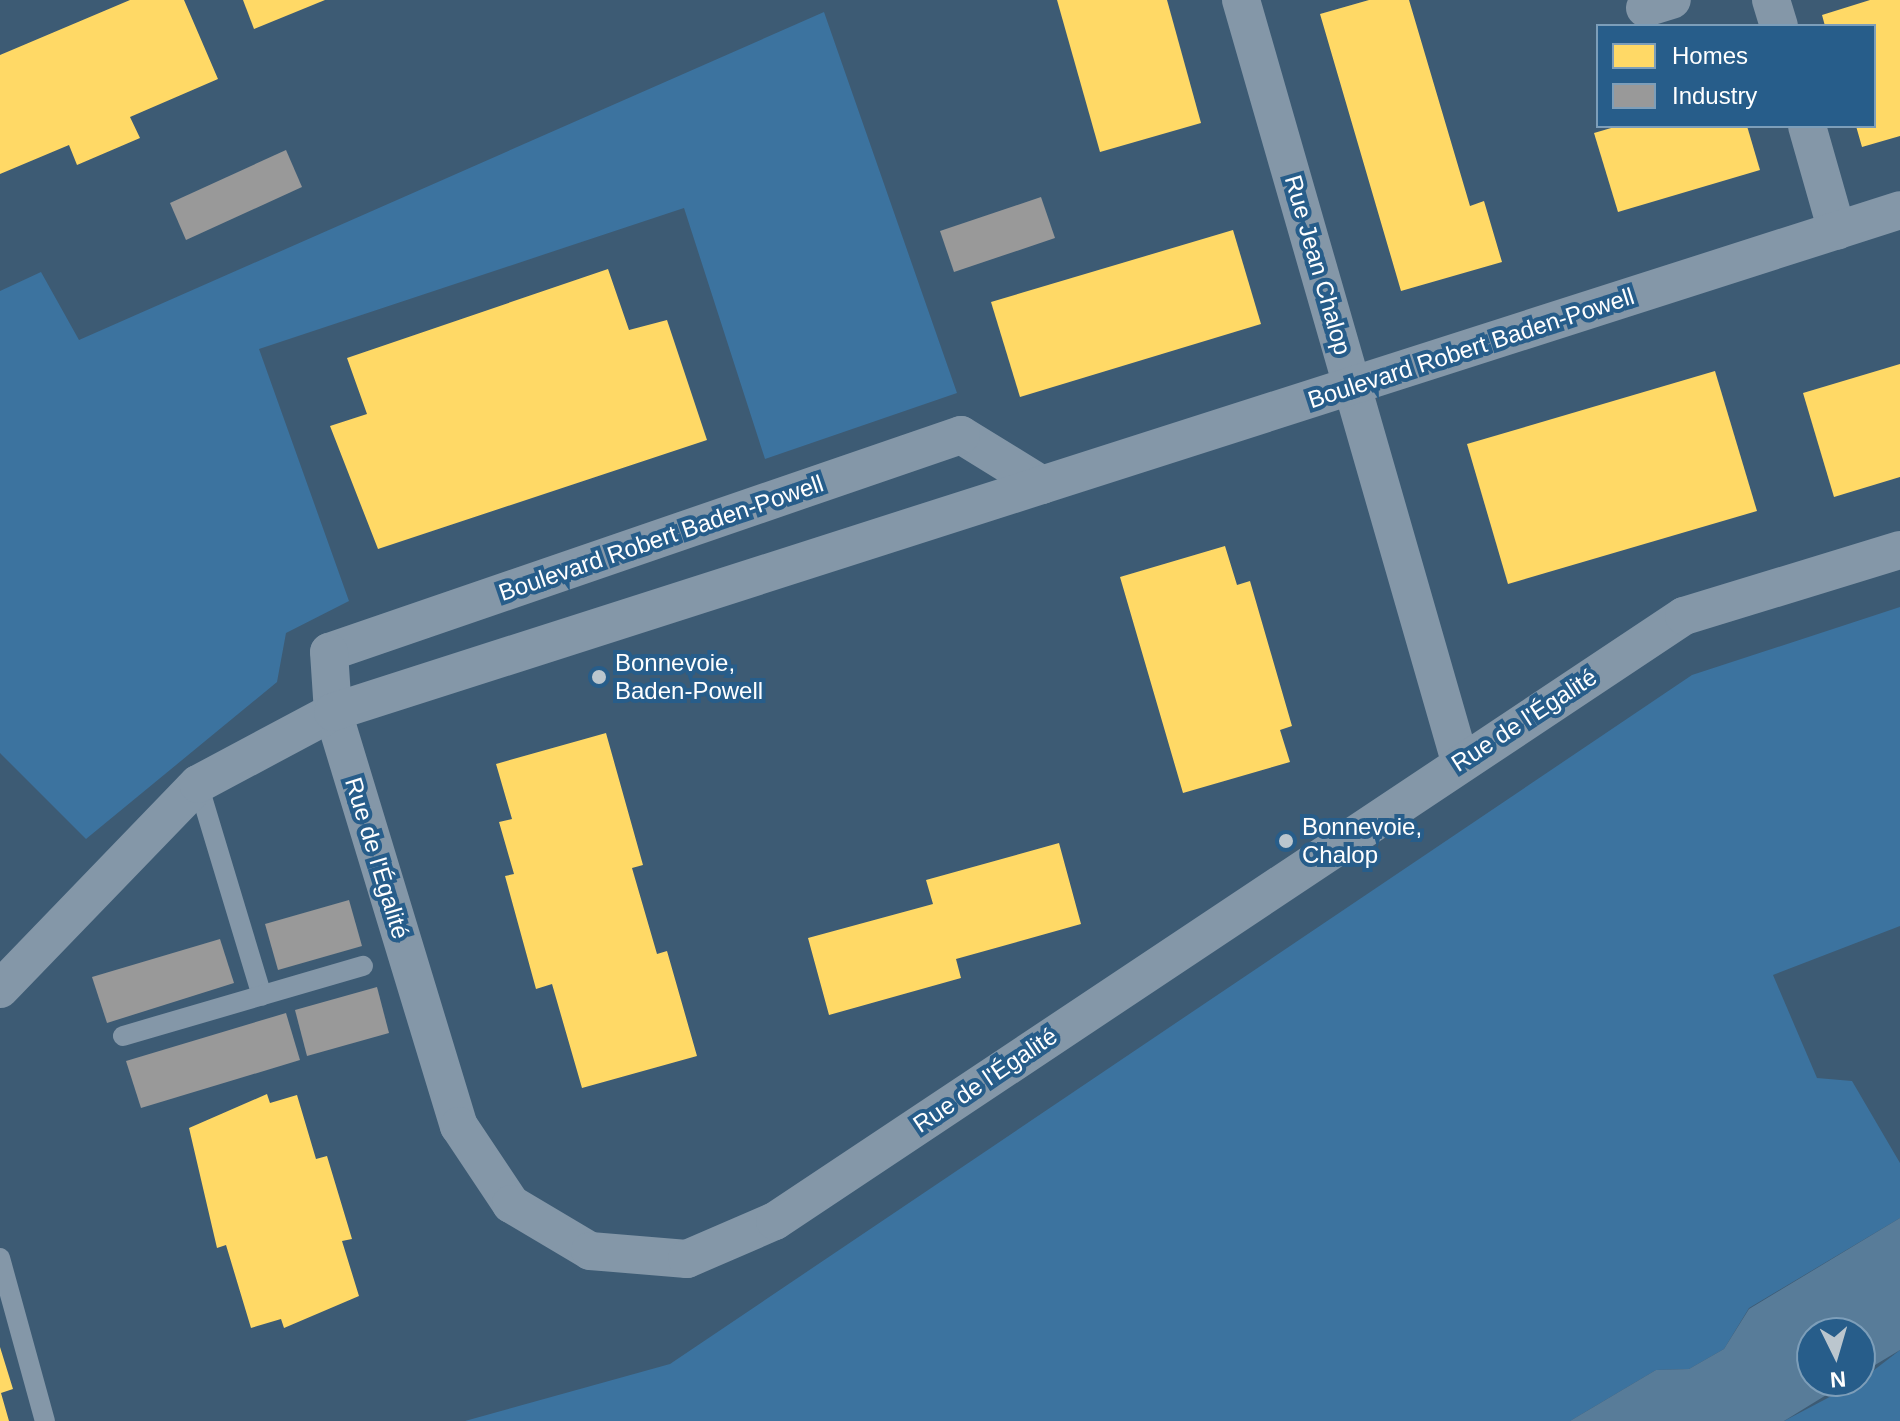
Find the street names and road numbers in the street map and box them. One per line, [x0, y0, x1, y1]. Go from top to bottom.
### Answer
street label: Rue Jean Chalop [1279, 172, 1357, 358]
street label: Boulevard Robert Baden-Powell [1304, 282, 1638, 414]
street label: Boulevard Robert Baden-Powell [495, 469, 827, 607]
street label: Rue de l'Égalité [1446, 662, 1602, 778]
street label: Rue de l'Égalité [339, 774, 415, 942]
street label: Rue de l'Égalité [908, 1021, 1062, 1139]

